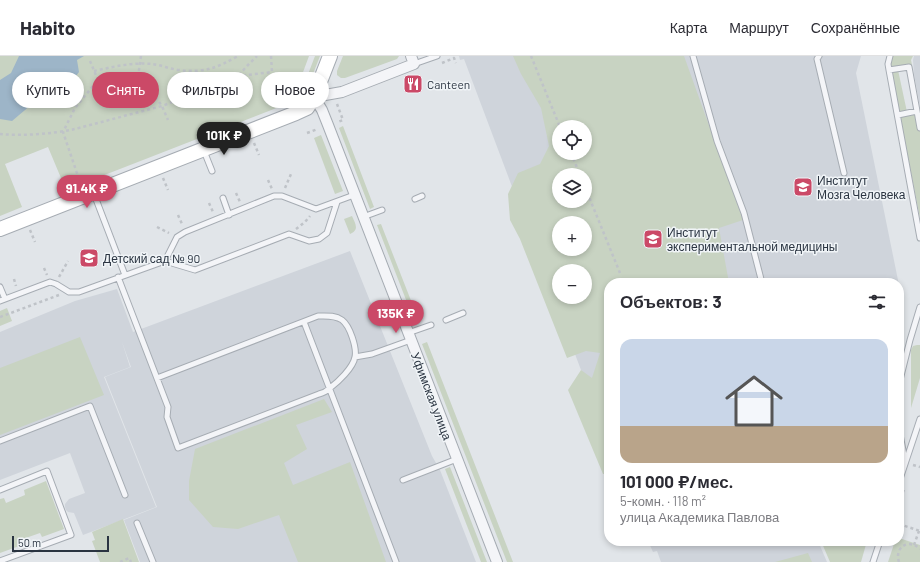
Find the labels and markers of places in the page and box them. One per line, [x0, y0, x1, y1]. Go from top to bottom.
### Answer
restaurant icon: Canteen [402, 73, 424, 95]
place label: Canteen [427, 77, 470, 91]
pin: 101K ₽ [191, 122, 257, 156]
place label: Институт Мозга Человека [817, 173, 906, 201]
pin: 91.4K ₽ [50, 175, 124, 209]
school or university icon: Институт Мозга Человека [792, 176, 814, 198]
place label: Институт экспериментальной медицины [667, 225, 838, 254]
school or university icon: Институт экспериментальной медицины [642, 228, 664, 250]
school or university icon: Детский сад № 90 [78, 247, 100, 269]
place label: Детский сад № 90 [103, 251, 200, 266]
pin: 135K ₽ [363, 300, 429, 334]

